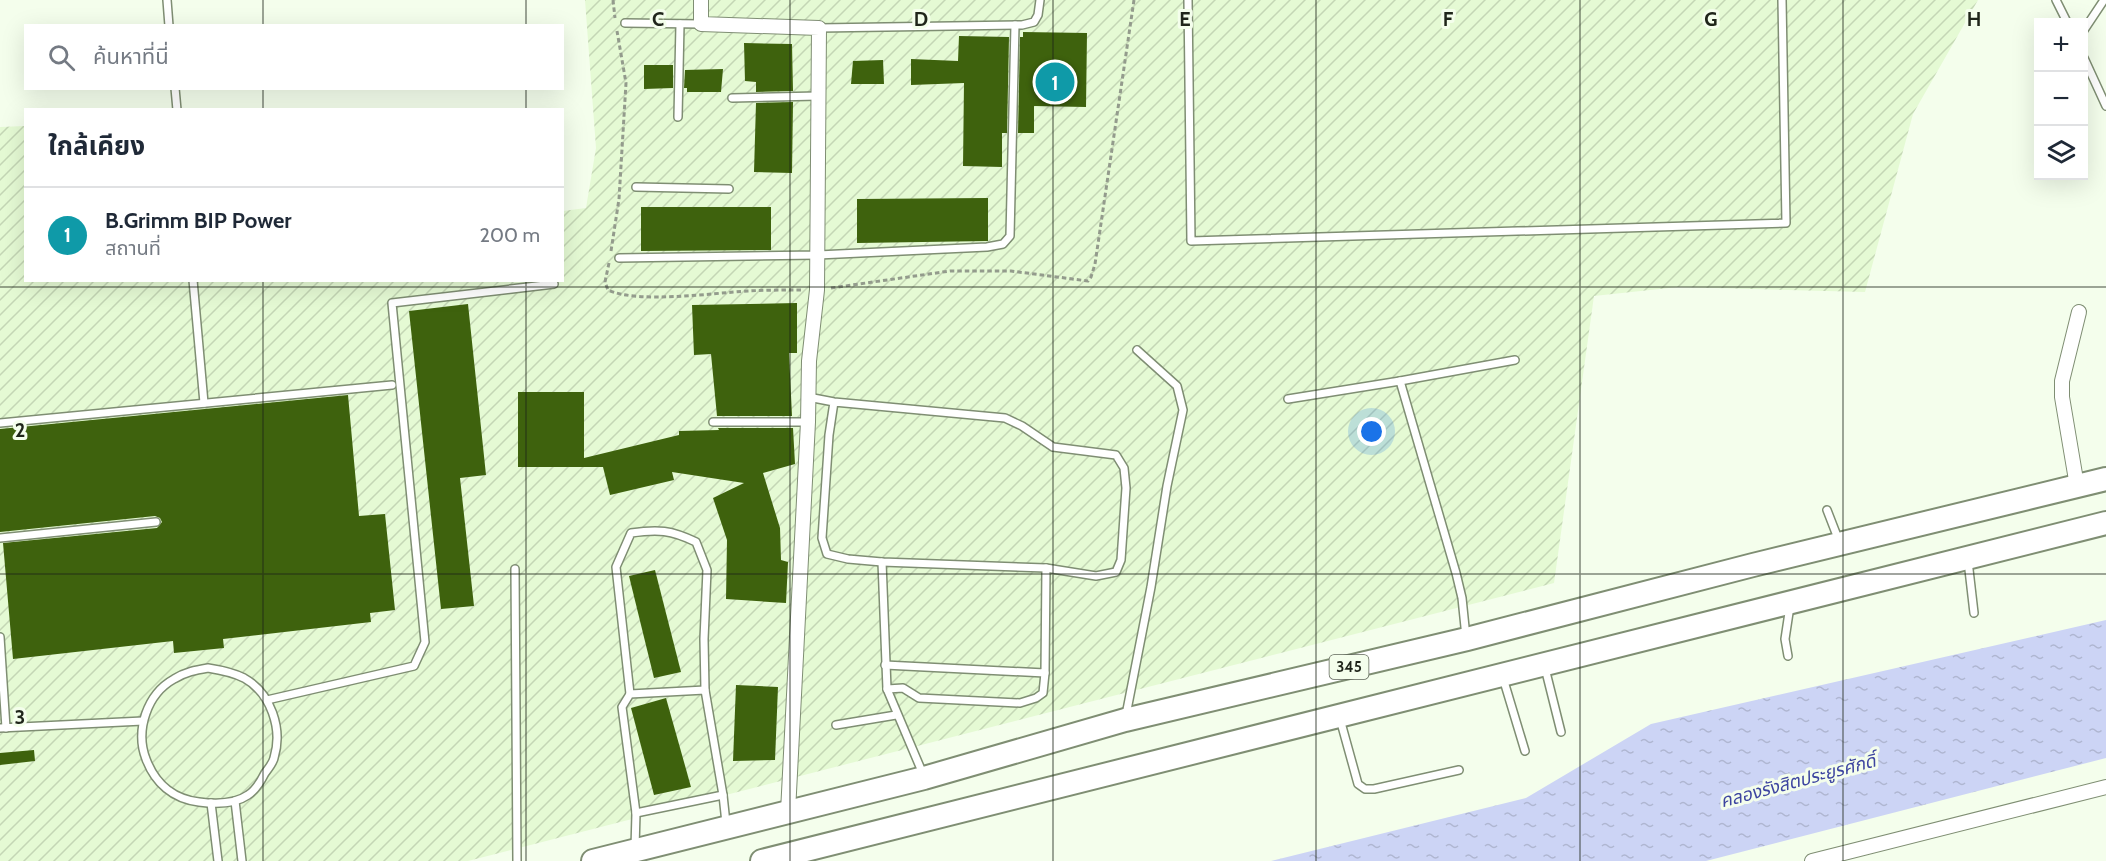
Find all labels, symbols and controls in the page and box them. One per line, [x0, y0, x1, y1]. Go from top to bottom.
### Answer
text: C [652, 7, 664, 31]
text: D [914, 7, 928, 31]
text: E [1179, 7, 1191, 31]
text: F [1443, 7, 1454, 31]
text: G [1704, 7, 1718, 31]
text: H [1967, 7, 1981, 31]
map controls [2034, 18, 2088, 180]
button: + [2034, 18, 2088, 72]
search box [24, 24, 564, 90]
icon: search [45, 41, 78, 74]
text: ค้นหาที่นี่ [93, 43, 169, 70]
pin: 1 [1036, 60, 1074, 104]
button: − [2034, 72, 2088, 126]
button: layers [2034, 126, 2088, 180]
text: ใกล้เคียง [48, 130, 145, 162]
text: B.Grimm BIP Power [105, 207, 292, 234]
text: 1 [64, 223, 71, 247]
text: 200 m [480, 223, 540, 247]
text: สถานที่ [105, 236, 161, 260]
your location [1357, 417, 1386, 446]
text: 2 [15, 418, 25, 442]
road number: 345 [1330, 655, 1368, 679]
text: 3 [15, 705, 25, 729]
water label: คลองรังสิตประยูรศักดิ์ [1718, 748, 1883, 812]

